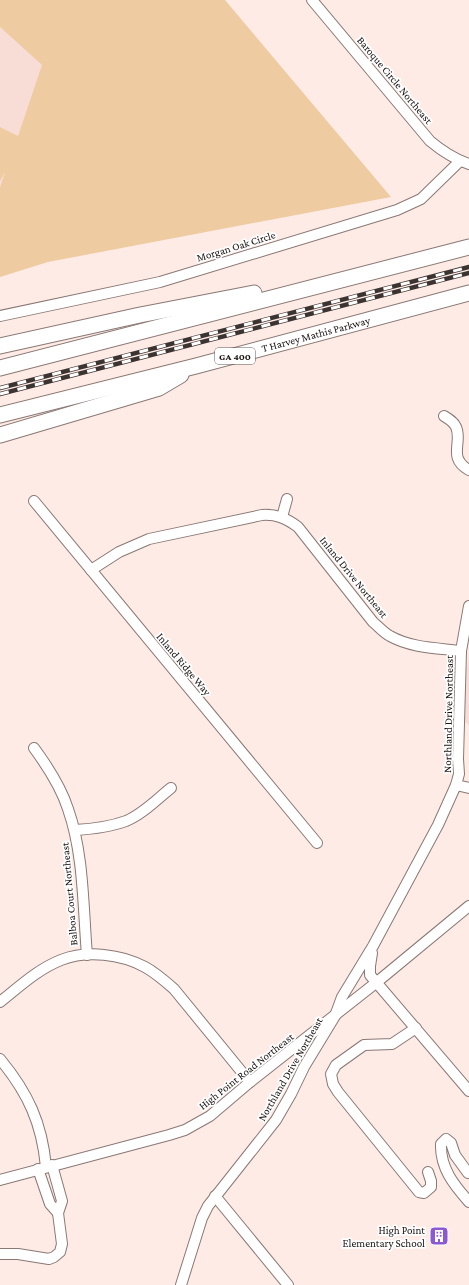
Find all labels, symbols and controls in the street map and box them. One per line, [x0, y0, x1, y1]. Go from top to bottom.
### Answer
street label: Baroque Circle Northeast [354, 34, 435, 127]
street label: Morgan Oak Circle [195, 228, 277, 265]
street label: T Harvey Mathis Parkway [260, 313, 372, 354]
road number: GA 400 [215, 348, 255, 364]
street label: Inland Drive Northeast [318, 534, 391, 620]
street label: Inland Ridge Way [154, 630, 214, 699]
street label: Northland Drive Northeast [441, 655, 455, 773]
street label: Balboa Court Northeast [58, 842, 79, 946]
street label: Northland Drive Northeast [255, 1015, 325, 1123]
street label: High Point Road Northeast [196, 1030, 297, 1113]
place label: High Point Elementary School [343, 1224, 425, 1250]
building icon: High Point Elementary School [428, 1225, 450, 1247]

